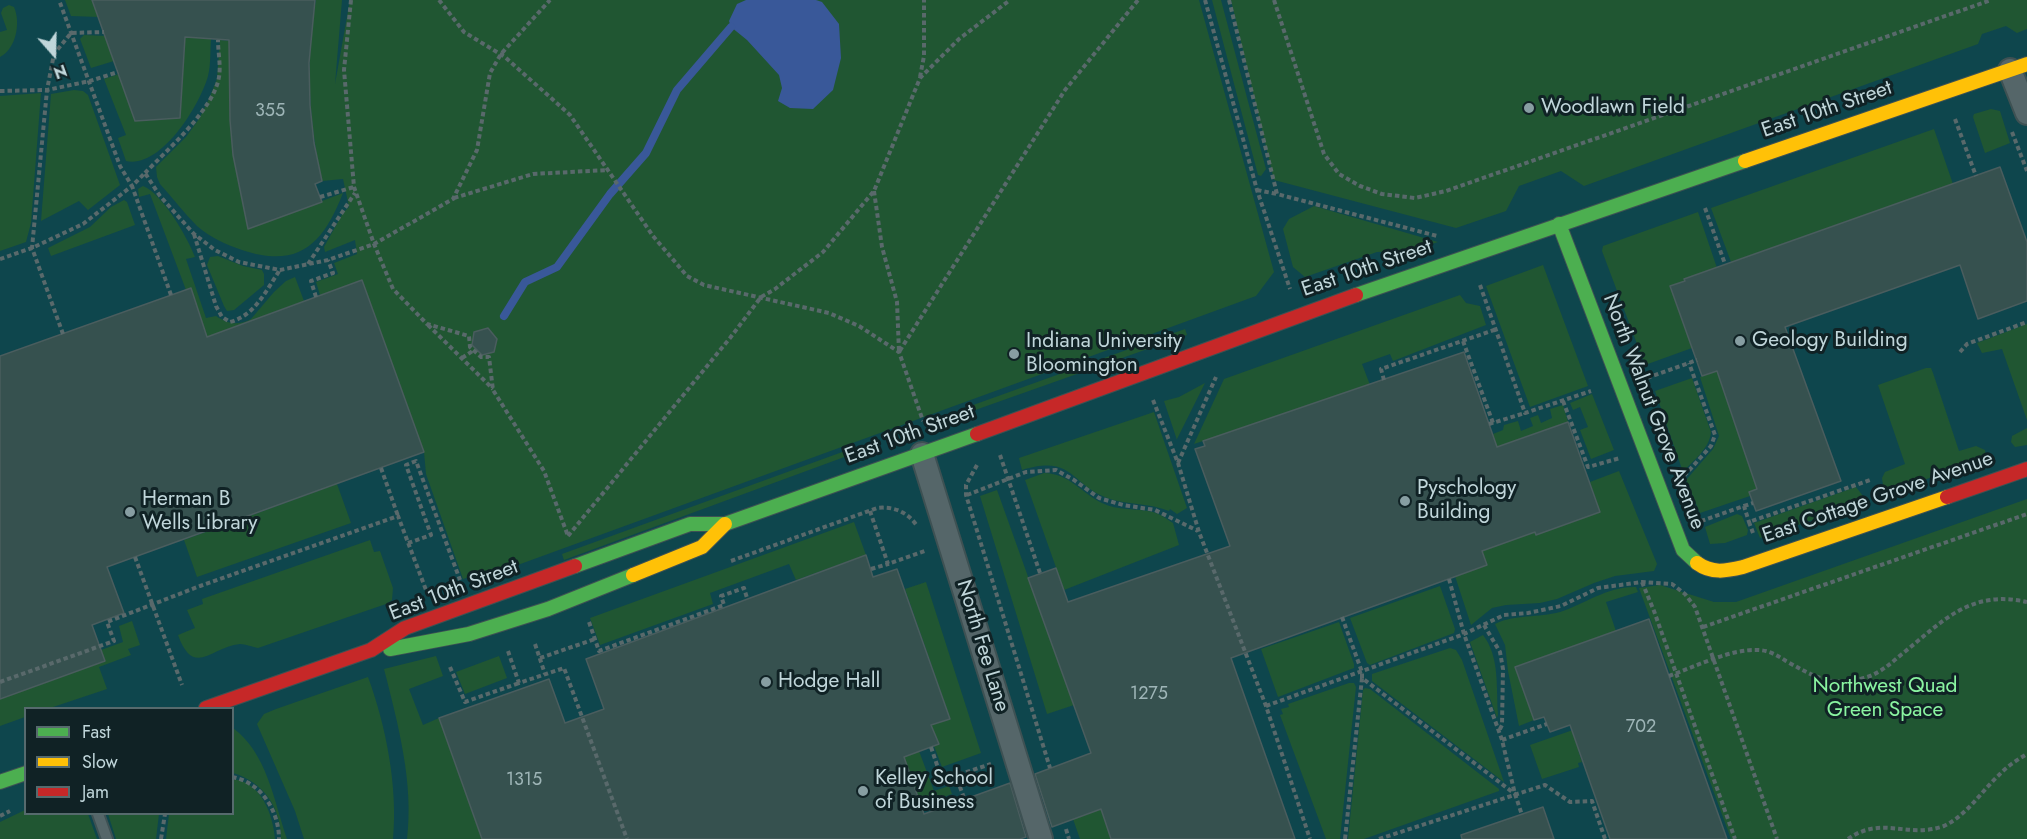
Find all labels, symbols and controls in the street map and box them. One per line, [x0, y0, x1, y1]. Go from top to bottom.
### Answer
north arrow [24, 24, 84, 84]
text: N [50, 58, 70, 84]
street label: East 10th Street [1759, 76, 1895, 144]
place label: Woodlawn Field [1541, 95, 1685, 121]
house number: 355 [255, 101, 285, 123]
marker: Woodlawn Field [1522, 101, 1536, 115]
street label: East 10th Street [1299, 235, 1435, 303]
street label: North Walnut Grove Avenue [1596, 291, 1710, 533]
place label: Geology Building [1752, 328, 1908, 354]
place label: Indiana University Bloomington [1026, 329, 1182, 379]
marker: Geology Building [1733, 334, 1747, 348]
marker: Indiana University Bloomington [1007, 347, 1021, 361]
street label: East 10th Street [842, 400, 978, 470]
street label: East Cottage Grove Avenue [1759, 447, 1997, 549]
place label: Pyschology Building [1417, 476, 1516, 526]
place label: Herman B Wells Library [142, 487, 258, 537]
marker: Pyschology Building [1398, 494, 1412, 508]
marker: Herman B Wells Library [123, 505, 137, 519]
street label: East 10th Street [386, 555, 522, 627]
street label: North Fee Lane [950, 577, 1014, 715]
place label: Hodge Hall [778, 669, 880, 695]
park label: Northwest Quad Green Space [1812, 674, 1958, 724]
marker: Hodge Hall [759, 675, 773, 689]
house number: 1275 [1130, 684, 1168, 706]
legend [24, 707, 234, 815]
house number: 702 [1626, 717, 1656, 739]
text: Fast [82, 719, 111, 745]
text: Slow [82, 749, 118, 775]
place label: Kelley School of Business [875, 766, 993, 816]
house number: 1315 [506, 770, 542, 792]
text: Jam [82, 779, 109, 805]
marker: Kelley School of Business [856, 784, 870, 798]

